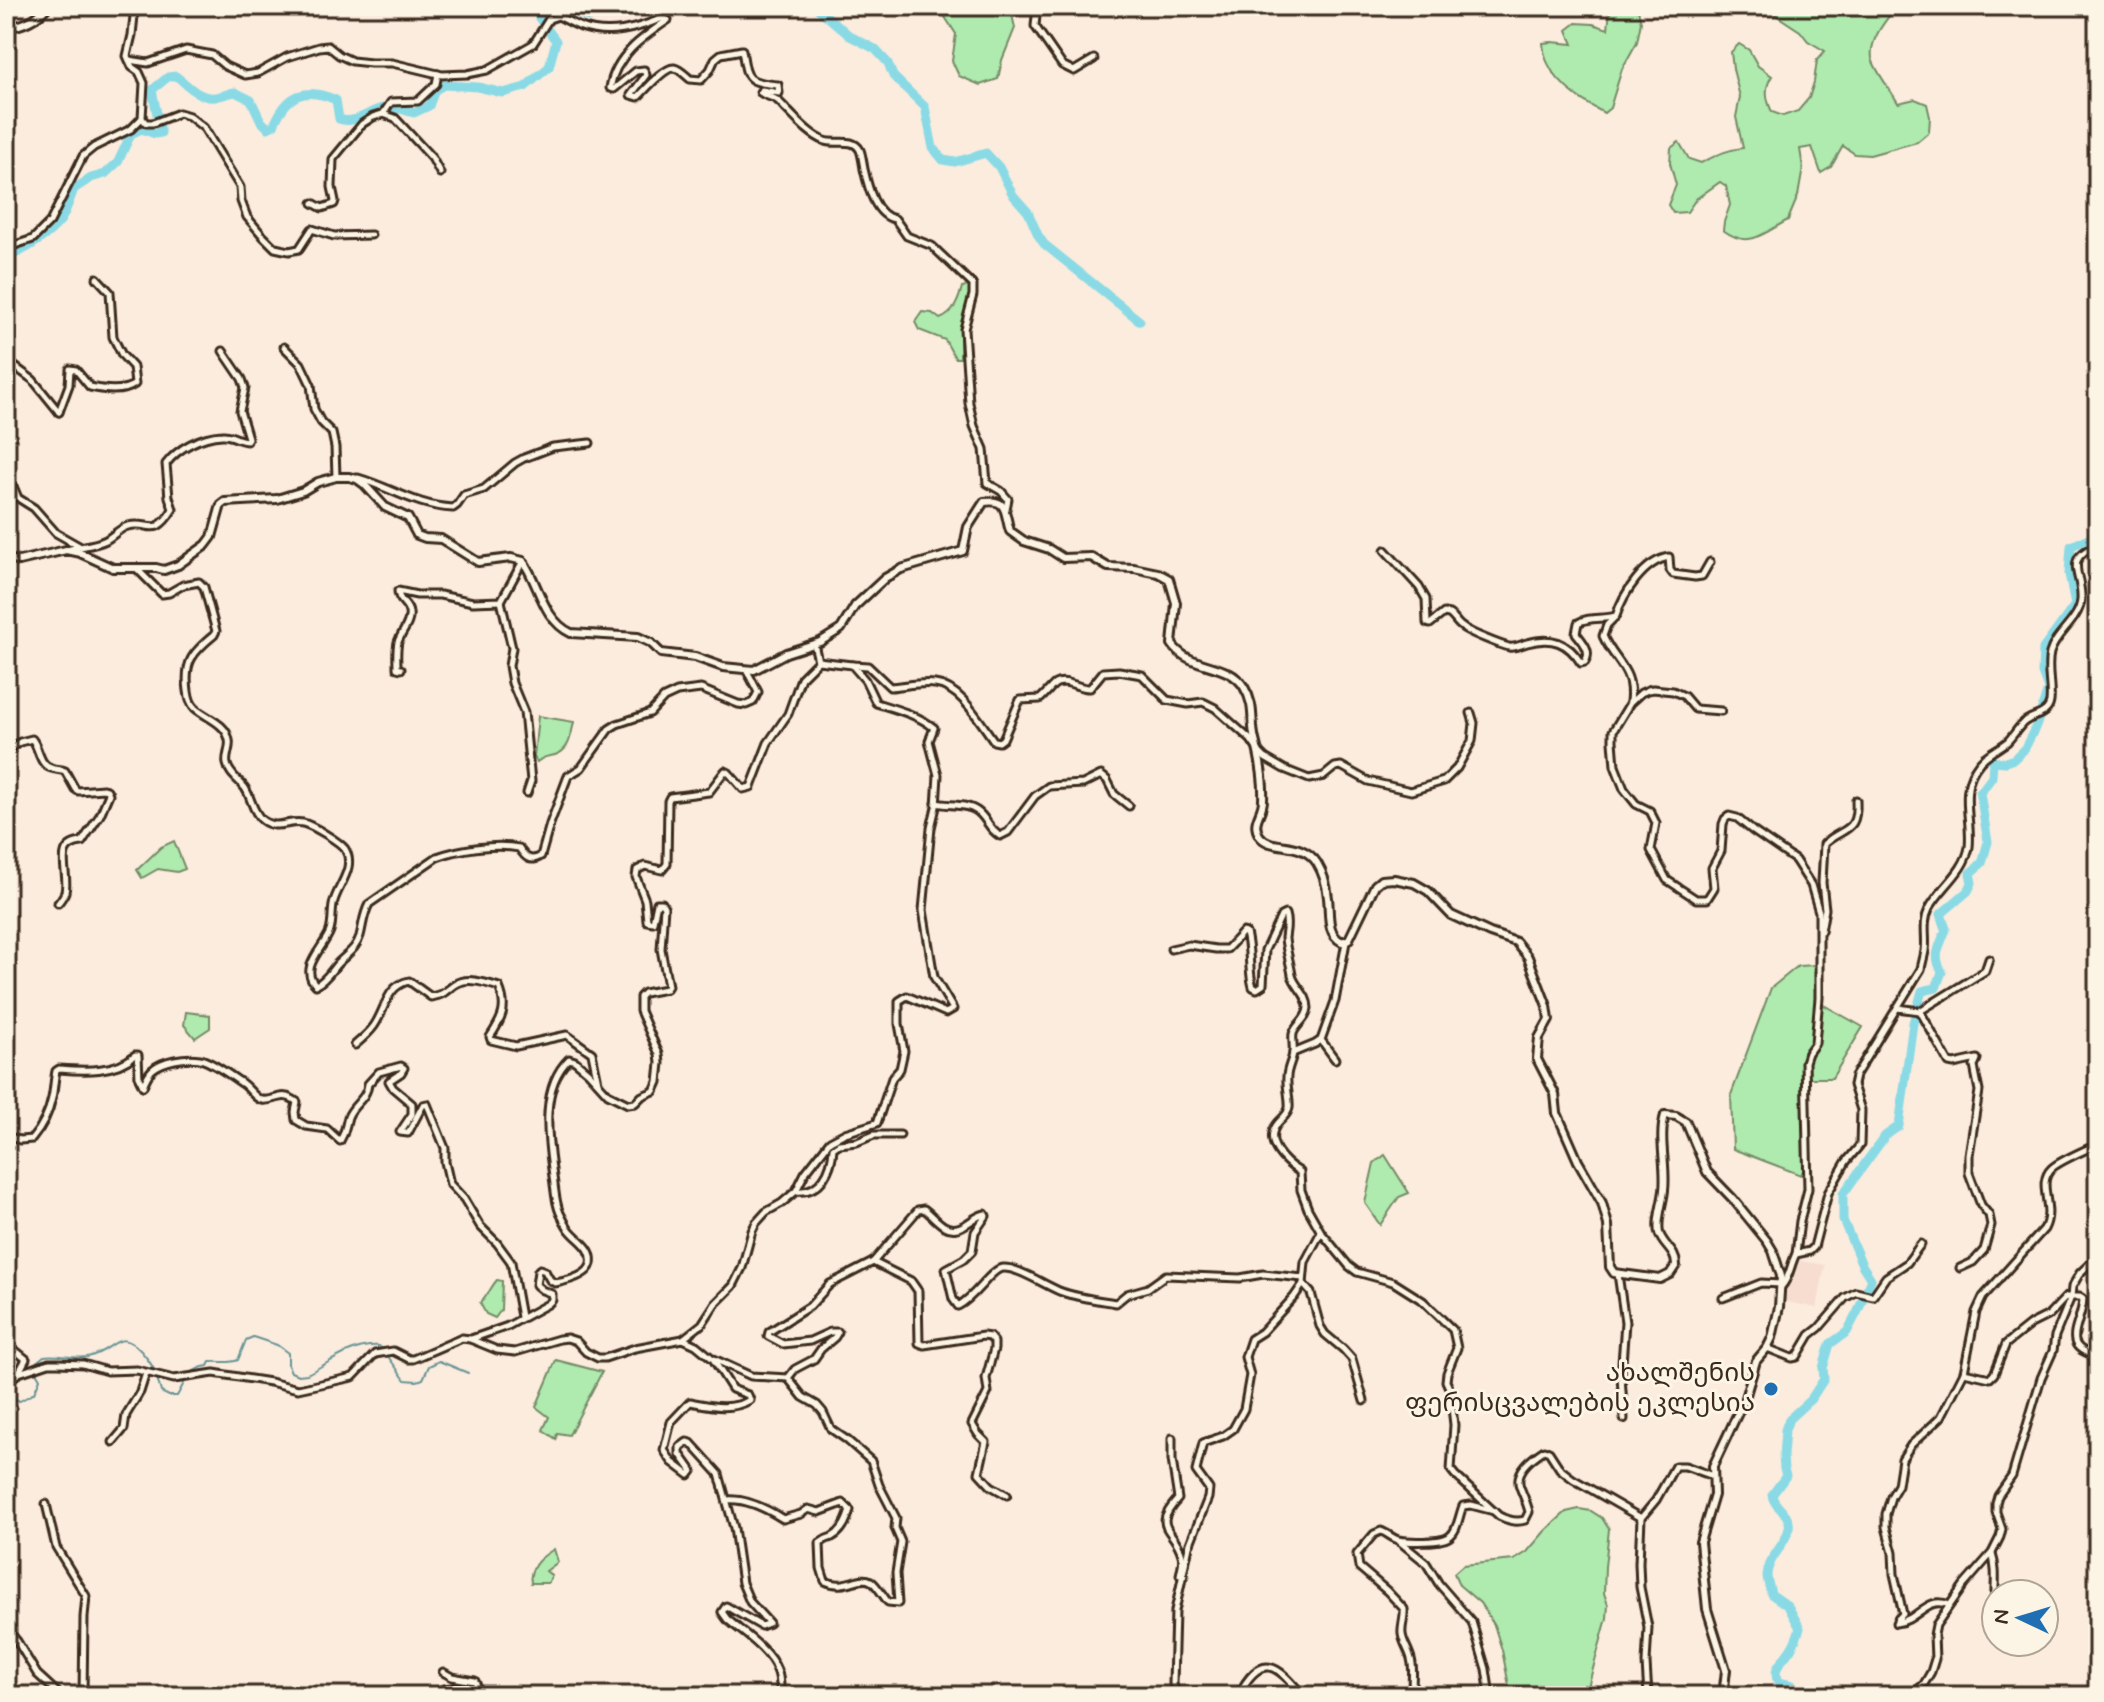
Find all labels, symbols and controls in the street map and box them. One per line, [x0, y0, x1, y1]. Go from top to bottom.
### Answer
place label: ახალშენის ფერისცვალების ეკლესია [1405, 1357, 1755, 1421]
marker: ახალშენის ფერისცვალების ეკლესია [1762, 1380, 1780, 1398]
north arrow [1980, 1578, 2060, 1658]
text: N [1988, 1608, 2017, 1625]

